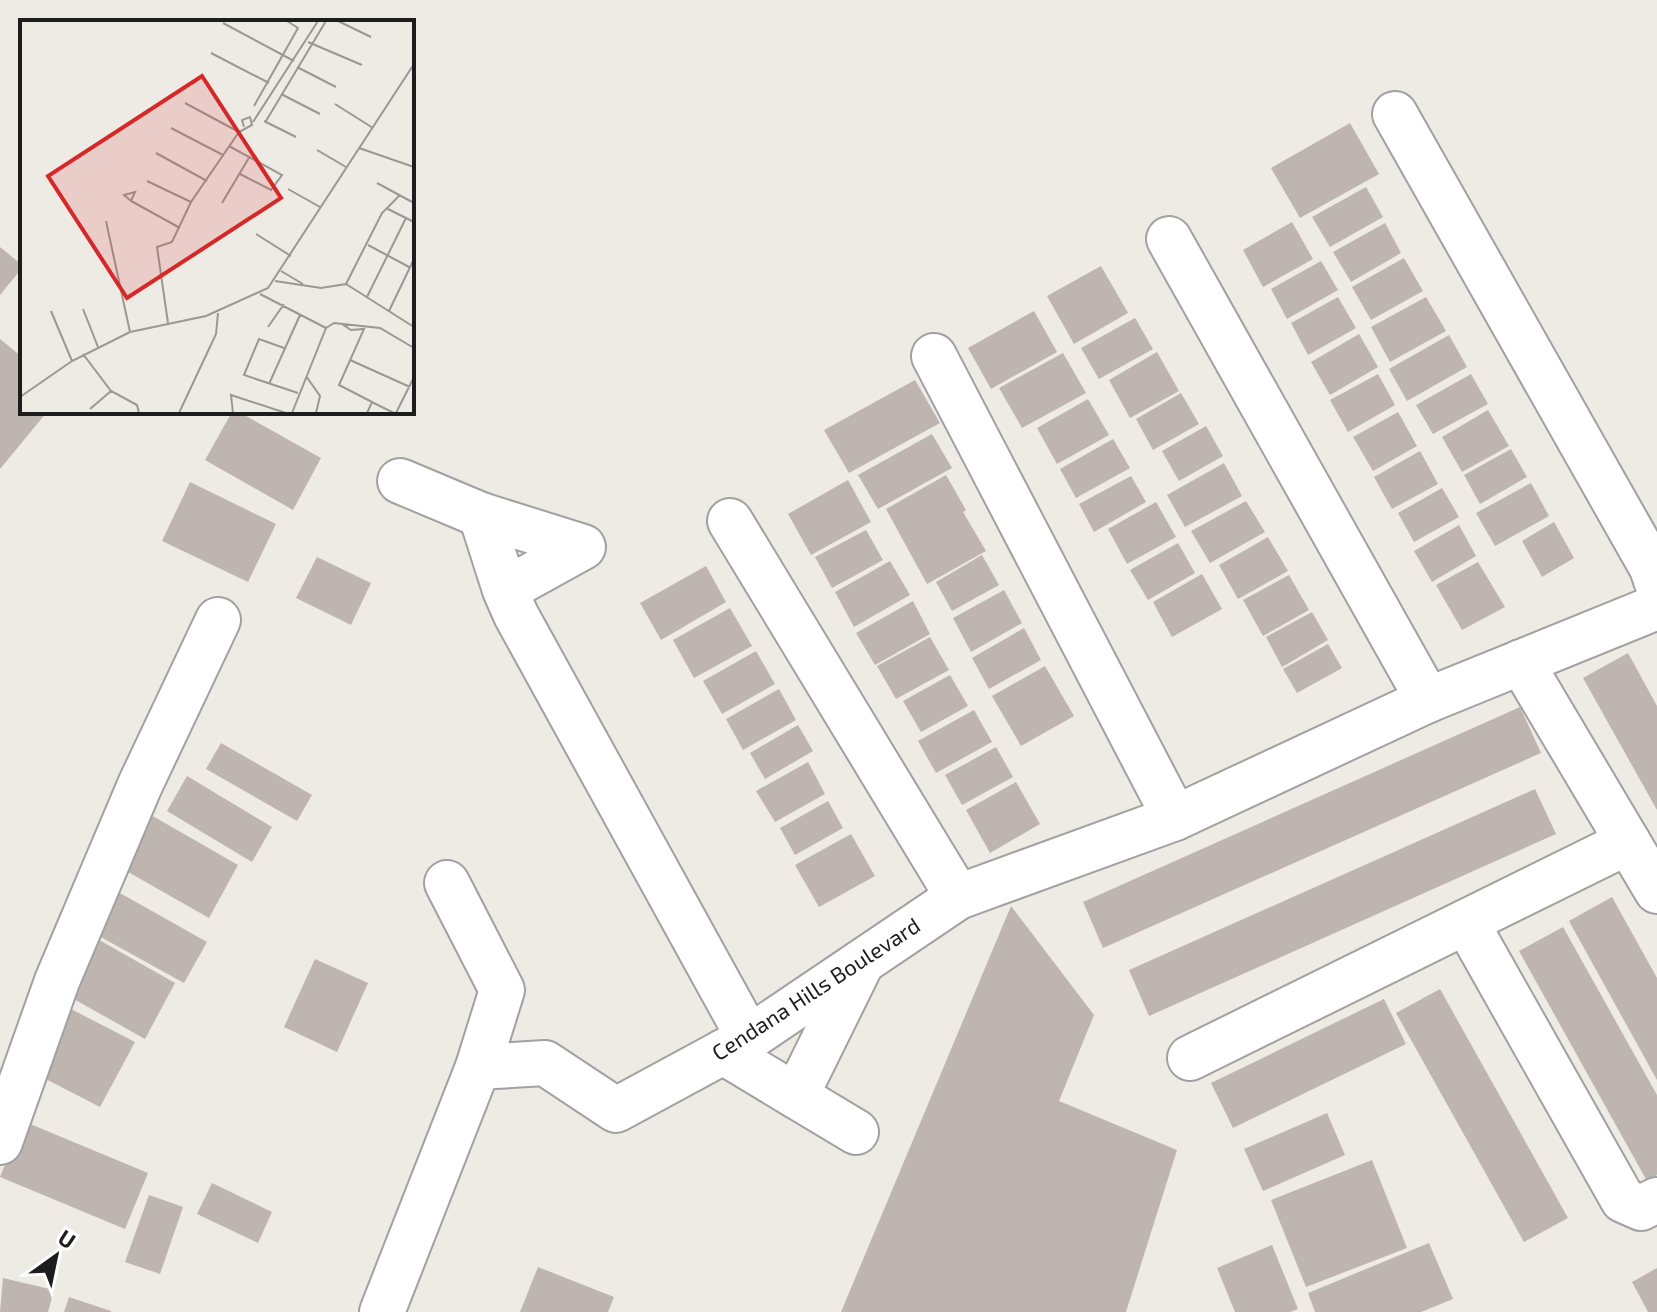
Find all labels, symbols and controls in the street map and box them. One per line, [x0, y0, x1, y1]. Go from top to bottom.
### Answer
inset map [20, 20, 414, 414]
street label: Cendana Hills Boulevard [707, 911, 924, 1065]
north arrow [16, 1216, 96, 1296]
text: U [54, 1223, 81, 1253]

